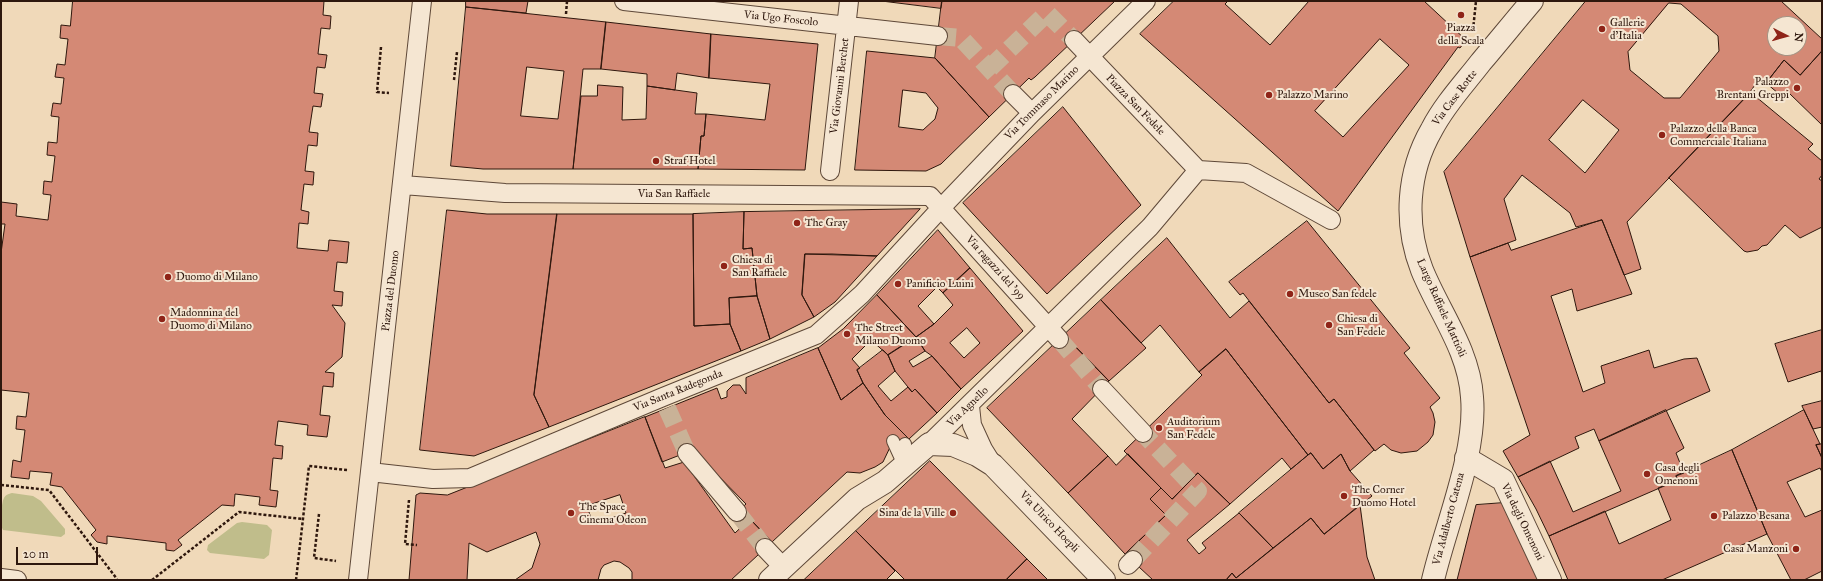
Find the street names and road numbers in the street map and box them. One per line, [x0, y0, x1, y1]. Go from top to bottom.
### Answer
street label: Via Ugo Foscolo [743, 9, 819, 29]
street label: Via Giovanni Berchet [828, 37, 852, 135]
street label: Via Tommaso Marino [1002, 63, 1082, 143]
street label: Via Case Rotte [1430, 68, 1480, 128]
street label: Piazza San Fedele [1103, 72, 1167, 138]
street label: Via San Raffaele [638, 187, 710, 201]
street label: Via ragazzi del '99 [963, 233, 1027, 303]
street label: Piazza del Duomo [379, 250, 403, 332]
street label: Largo Raffaele Mattioli [1413, 257, 1469, 359]
street label: Via Santa Radegonda [632, 367, 724, 415]
street label: Via Agnello [945, 384, 991, 430]
street label: Via Adalberto Catena [1430, 471, 1468, 567]
street label: Via degli Omenoni [1498, 481, 1546, 563]
street label: Via Ulrico Hoepli [1016, 489, 1082, 555]

